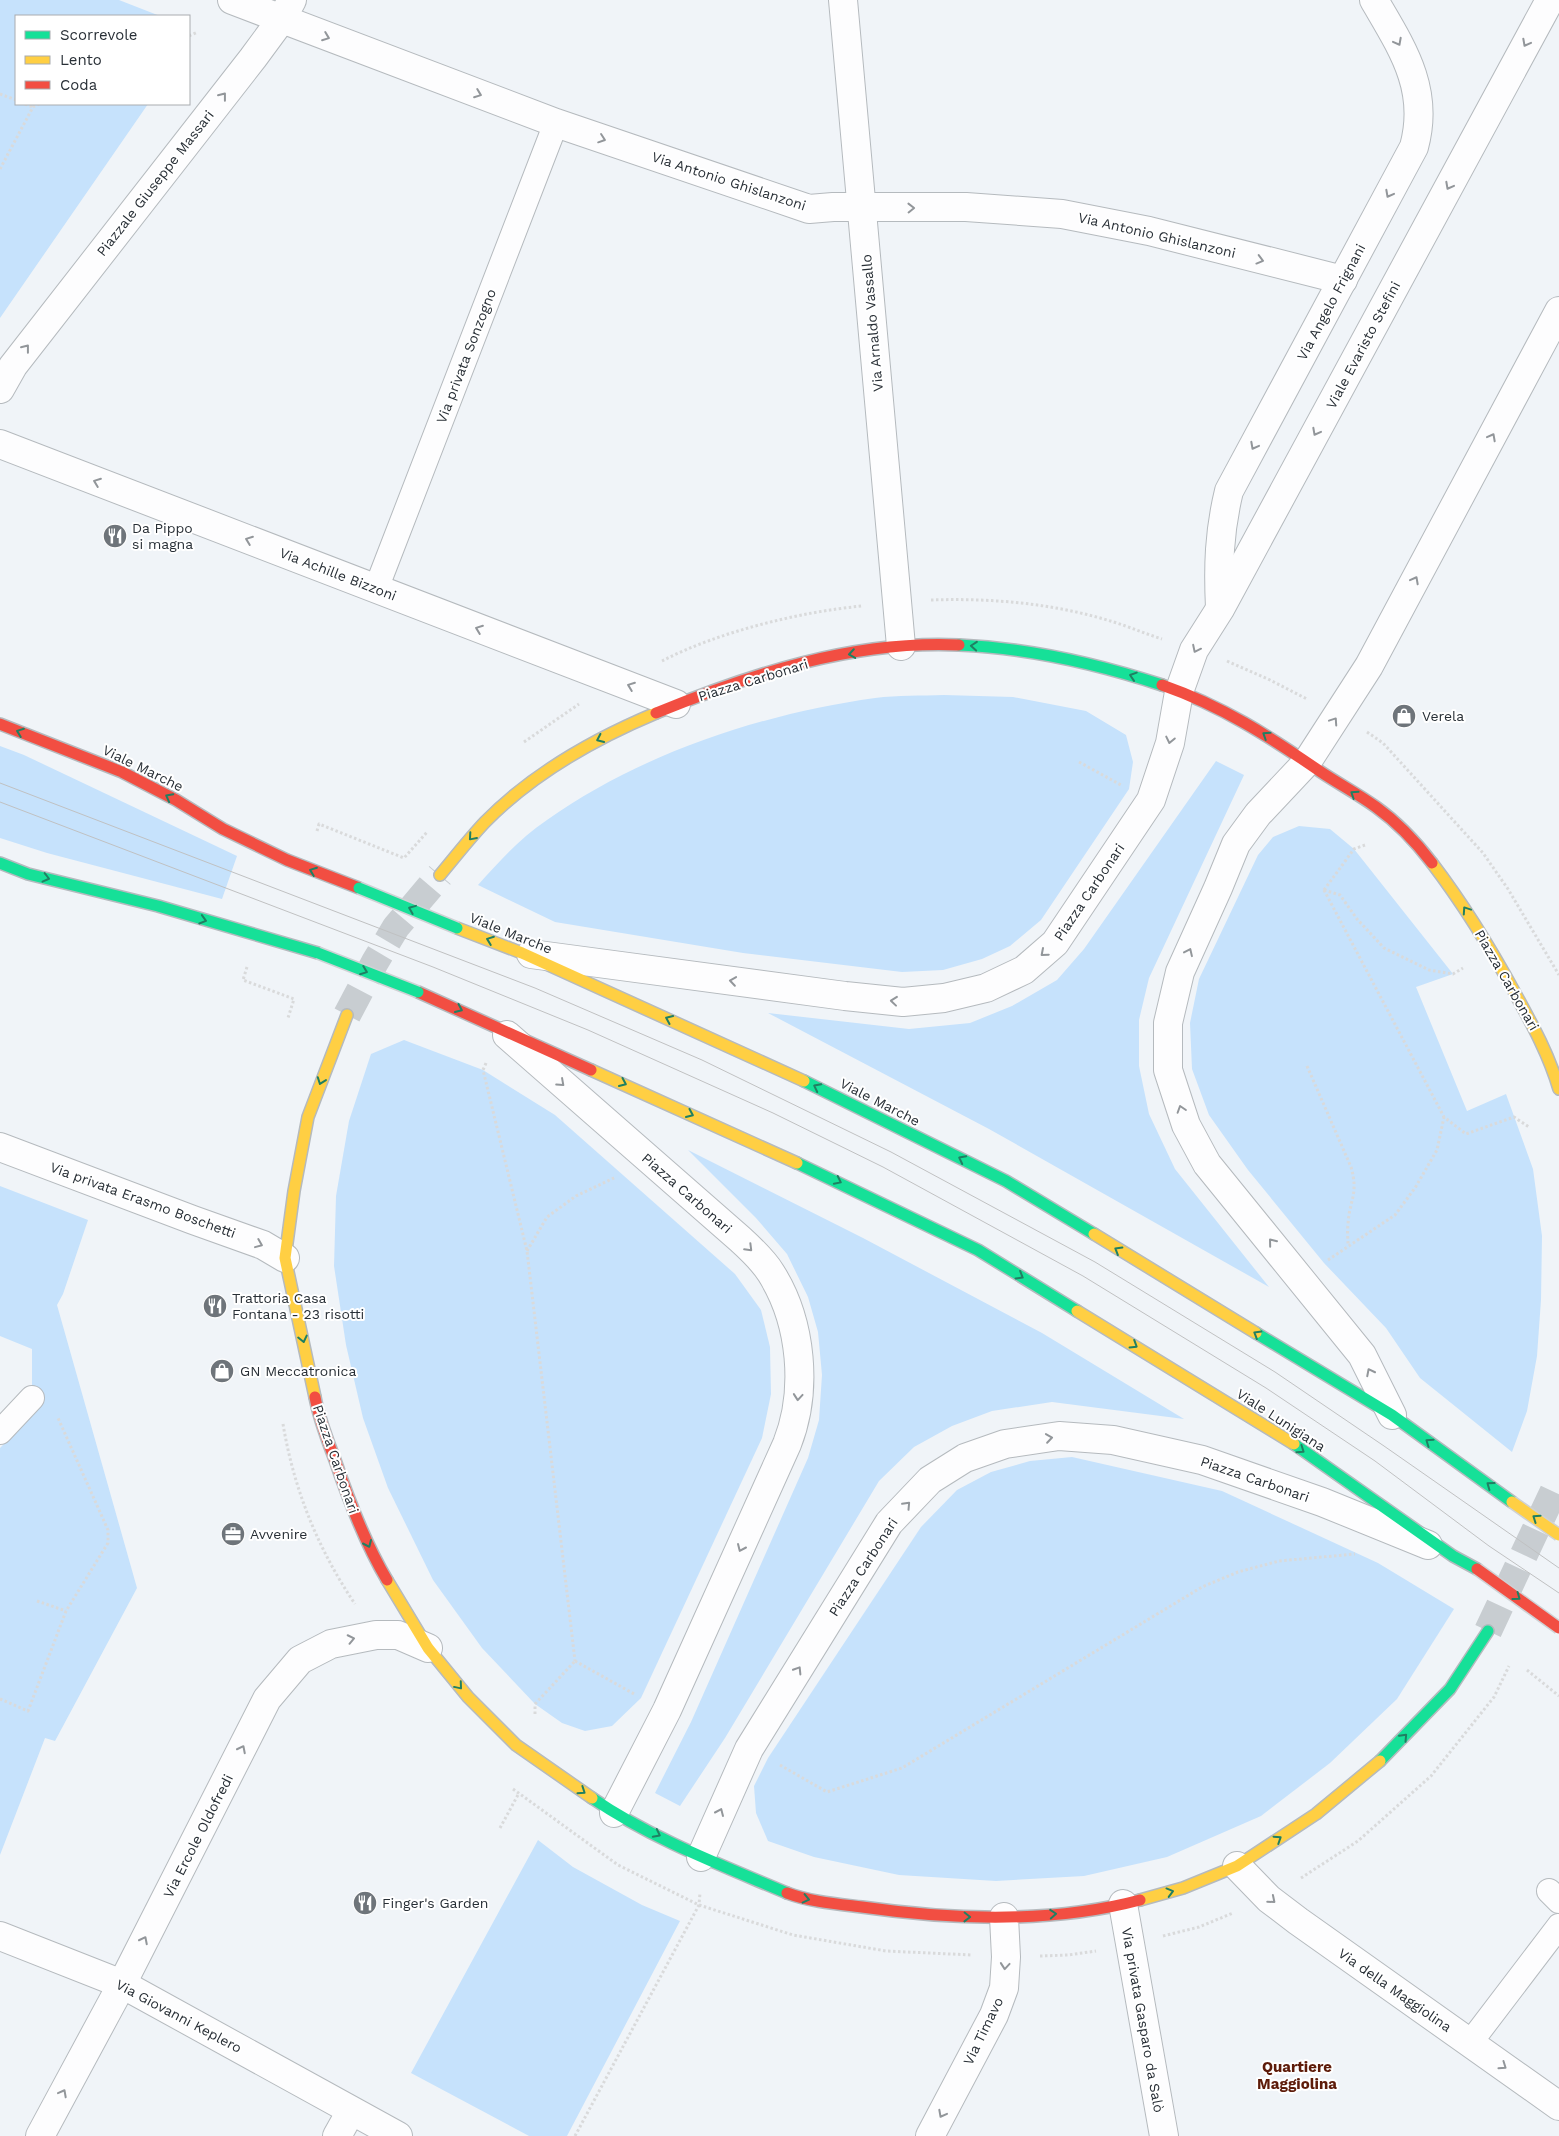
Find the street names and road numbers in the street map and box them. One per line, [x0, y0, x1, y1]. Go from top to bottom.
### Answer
street label: Piazzale Giuseppe Massari [93, 107, 217, 259]
street label: Via Antonio Ghislanzoni [650, 148, 808, 214]
street label: Via Antonio Ghislanzoni [1077, 209, 1237, 261]
street label: Via Angelo Frignani [1294, 241, 1368, 363]
street label: Via Arnaldo Vassallo [858, 254, 886, 392]
street label: Viale Evaristo Stefini [1323, 279, 1403, 411]
street label: Via privata Sonzogno [433, 287, 499, 425]
street label: Via Achille Bizzoni [277, 544, 399, 604]
street label: Piazza Carbonari [696, 656, 810, 704]
street label: Viale Marche [100, 742, 186, 794]
street label: Piazza Carbonari [1051, 840, 1127, 944]
street label: Viale Marche [467, 909, 555, 957]
street label: Piazza Carbonari [1472, 927, 1542, 1033]
street label: Viale Marche [837, 1075, 923, 1129]
street label: Piazza Carbonari [639, 1150, 735, 1236]
street label: Via privata Erasmo Boschetti [48, 1159, 238, 1241]
street label: Viale Lunigiana [1234, 1385, 1329, 1455]
street label: Piazza Carbonari [310, 1403, 362, 1515]
street label: Piazza Carbonari [1199, 1453, 1311, 1505]
street label: Piazza Carbonari [825, 1515, 901, 1619]
street label: Via Ercole Oldofredi [160, 1772, 236, 1900]
street label: Via privata Gasparo da Salò [1119, 1926, 1167, 2114]
street label: Via della Maggiolina [1335, 1945, 1455, 2035]
street label: Via Giovanni Keplero [113, 1976, 245, 2056]
street label: Via Timavo [960, 1994, 1006, 2068]

